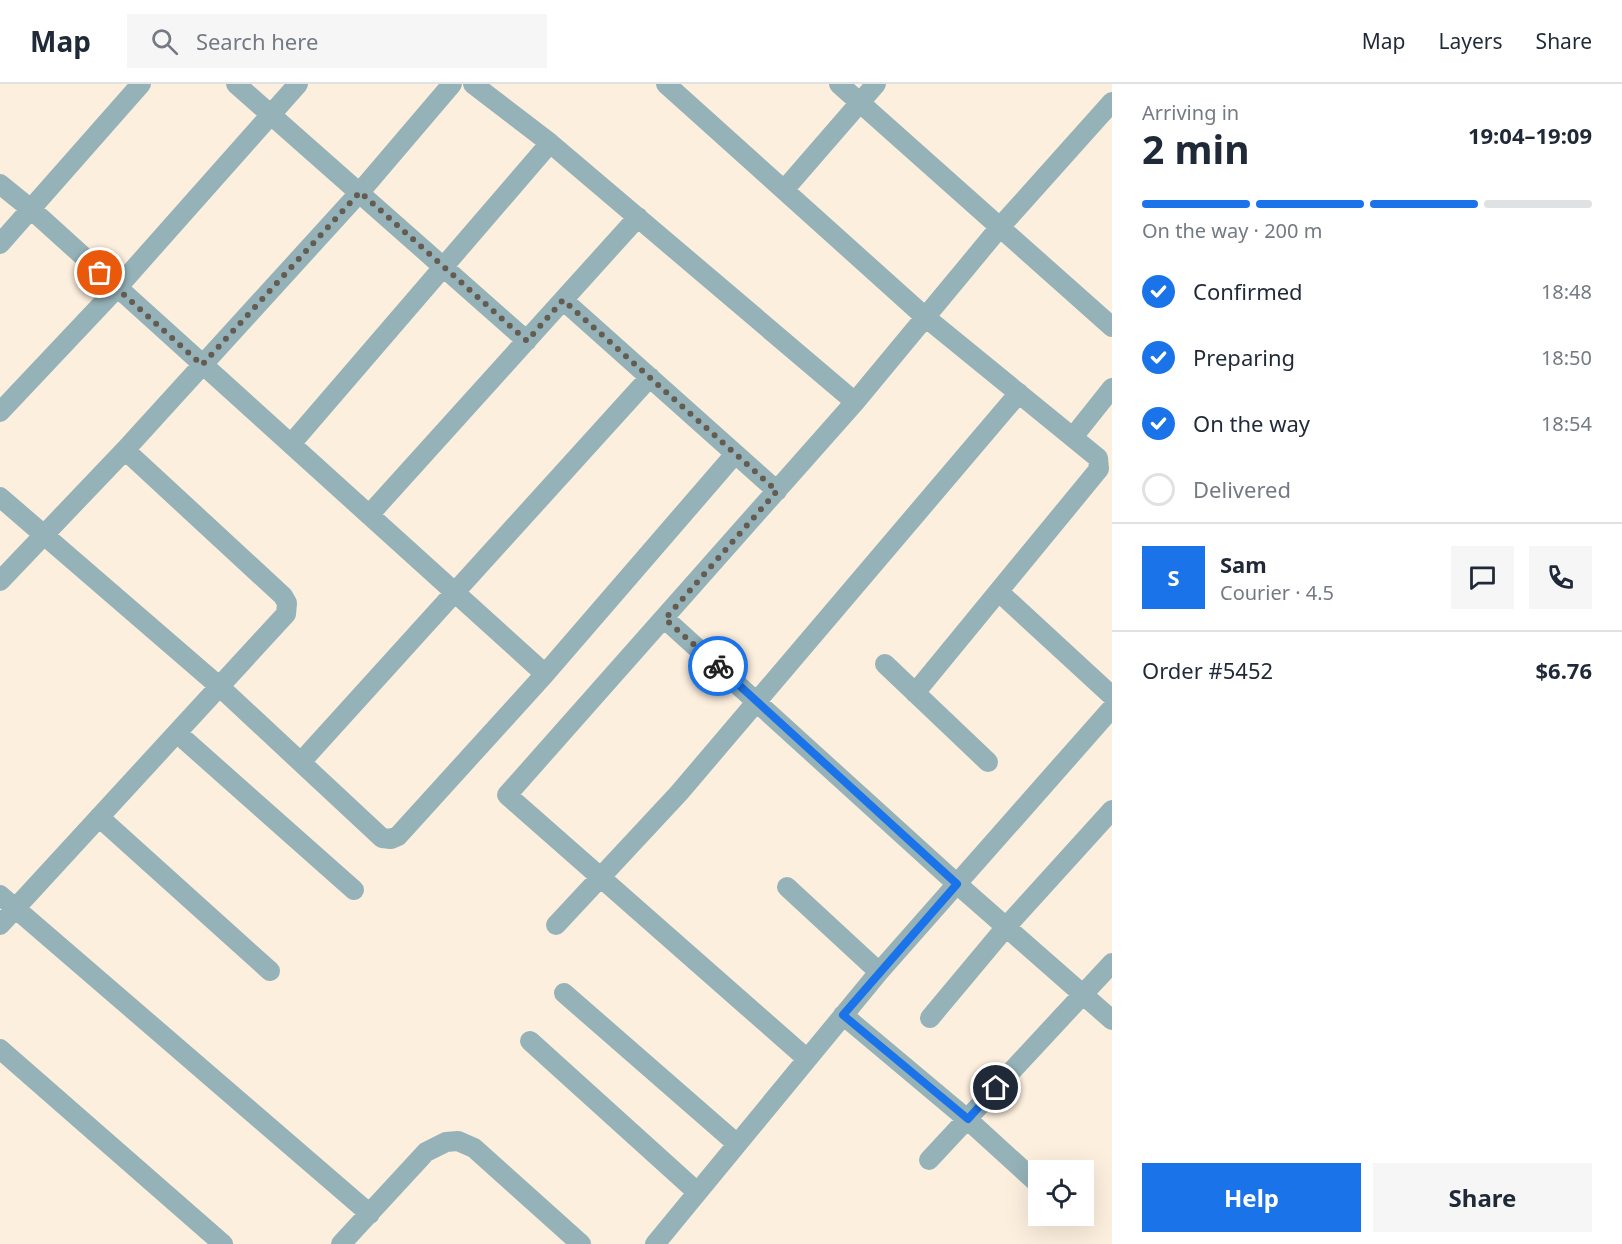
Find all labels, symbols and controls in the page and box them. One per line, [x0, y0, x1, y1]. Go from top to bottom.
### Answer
search box [127, 14, 547, 68]
text: Map [30, 22, 91, 60]
icon: search [148, 25, 181, 58]
text: Search here [196, 26, 318, 56]
text: Map [1362, 27, 1406, 55]
text: Layers [1439, 27, 1503, 55]
text: Share [1536, 27, 1592, 55]
text: Arriving in [1142, 99, 1239, 126]
text: 19:04–19:09 [1468, 120, 1592, 150]
text: 2 min [1142, 122, 1249, 175]
text: On the way · 200 m [1142, 217, 1322, 244]
pin [74, 247, 125, 298]
icon: bag [83, 256, 116, 289]
icon: check [1142, 275, 1175, 308]
text: Confirmed [1193, 276, 1303, 306]
text: 18:48 [1541, 278, 1592, 305]
icon: check [1142, 341, 1175, 374]
text: Preparing [1193, 342, 1295, 372]
text: 18:50 [1541, 344, 1592, 371]
icon: check [1142, 407, 1175, 440]
text: On the way [1193, 408, 1310, 438]
text: 18:54 [1541, 410, 1592, 437]
text: Delivered [1193, 474, 1291, 504]
button: chat [1451, 546, 1514, 609]
button: phone [1529, 546, 1592, 609]
text: Sam [1220, 549, 1267, 579]
text: S [1167, 562, 1180, 592]
text: Courier · 4.5 [1220, 579, 1334, 606]
courier [688, 636, 748, 696]
icon: bike [702, 650, 735, 683]
text: Order #5452 [1142, 655, 1273, 685]
text: $6.76 [1535, 655, 1592, 685]
pin [970, 1062, 1021, 1113]
icon: home [979, 1071, 1012, 1104]
map controls [1028, 1160, 1094, 1226]
button: locate [1028, 1160, 1094, 1226]
button: Help [1142, 1163, 1361, 1232]
button: Share [1373, 1163, 1592, 1232]

